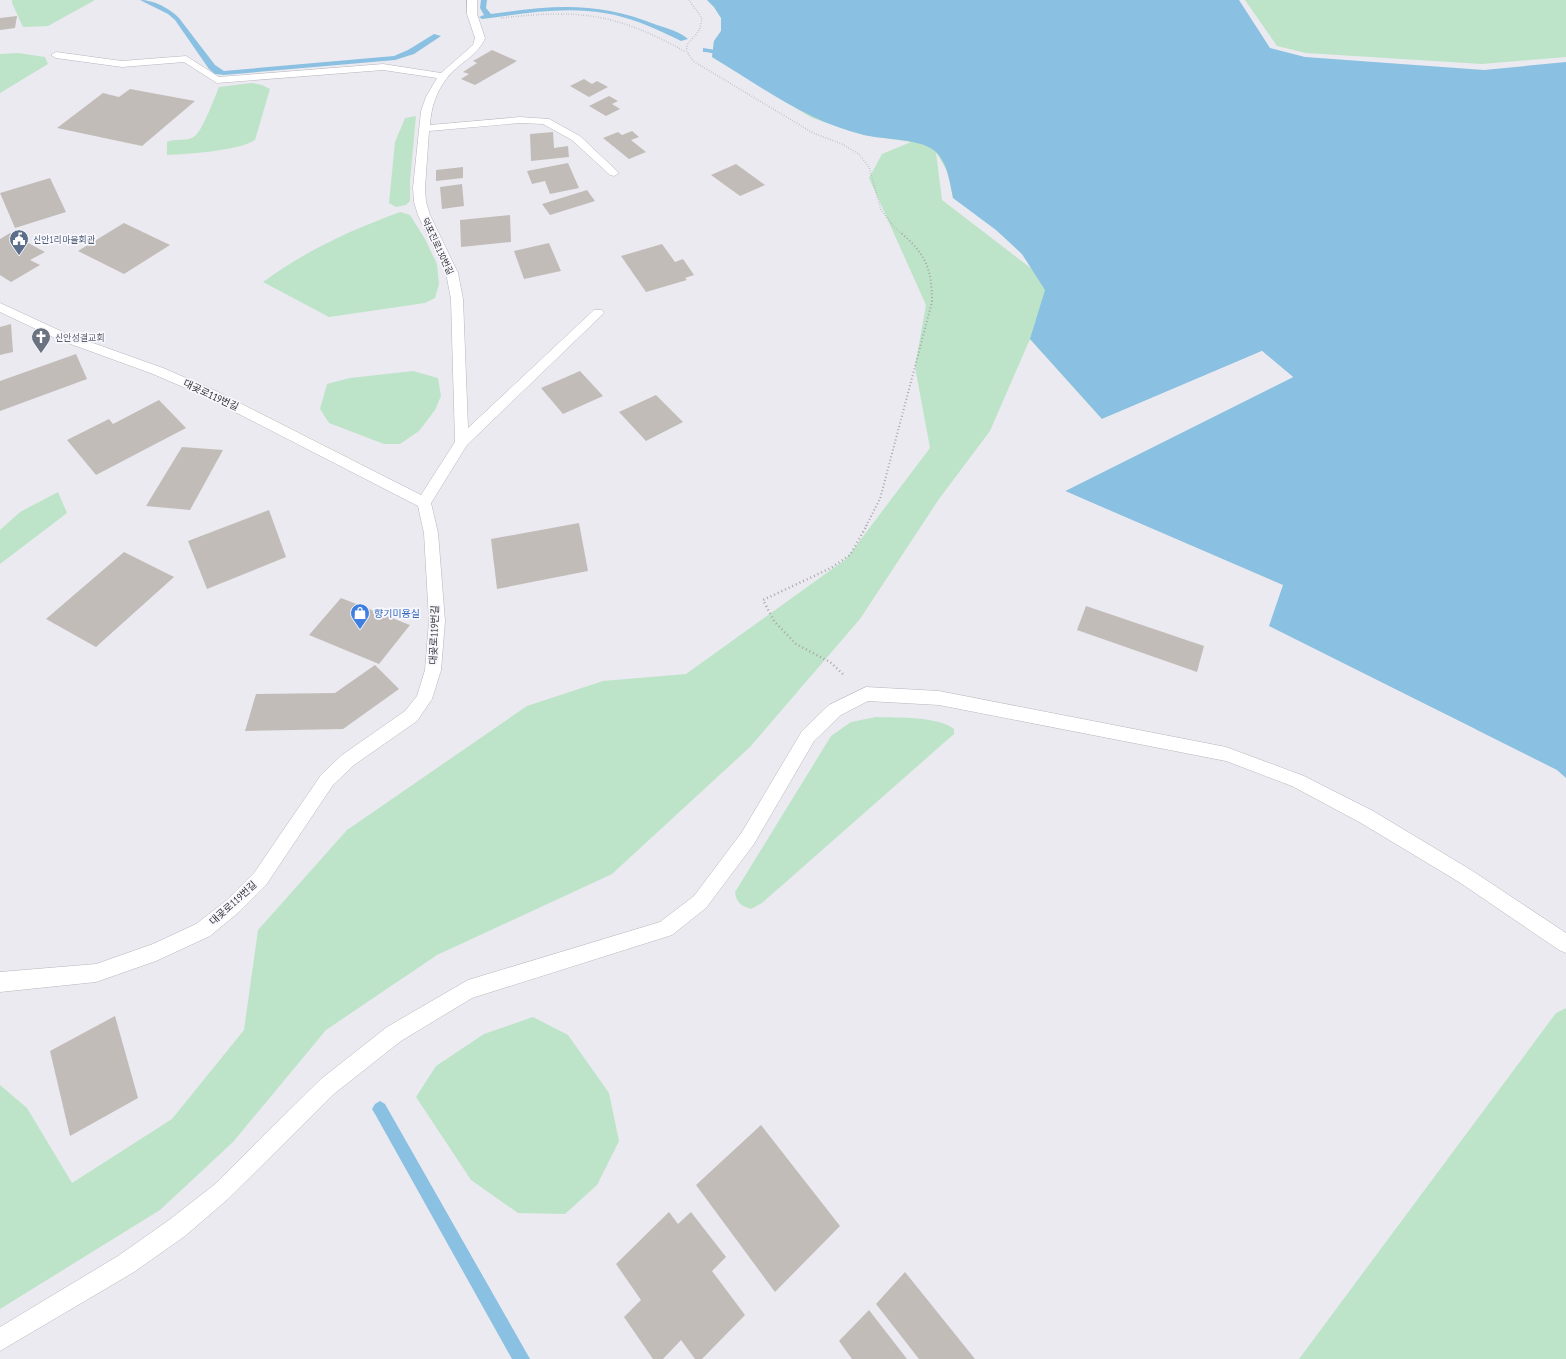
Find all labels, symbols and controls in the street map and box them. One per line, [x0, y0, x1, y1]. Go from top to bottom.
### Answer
street label: 덕포진로130번길 [420, 216, 456, 276]
public building icon: 신안1리마을회관 [8, 228, 30, 256]
place label: 신안1리마을회관 [33, 234, 96, 245]
church icon: 신안성결교회 [30, 326, 52, 354]
place label: 신안성결교회 [55, 332, 105, 343]
street label: 대곶로119번길 [181, 377, 241, 413]
shop icon: 향기미용실 [349, 602, 371, 630]
street label: 대곶로119번길 [426, 605, 442, 665]
place label: 향기미용실 [374, 607, 420, 620]
street label: 대곶로119번길 [207, 878, 259, 928]

